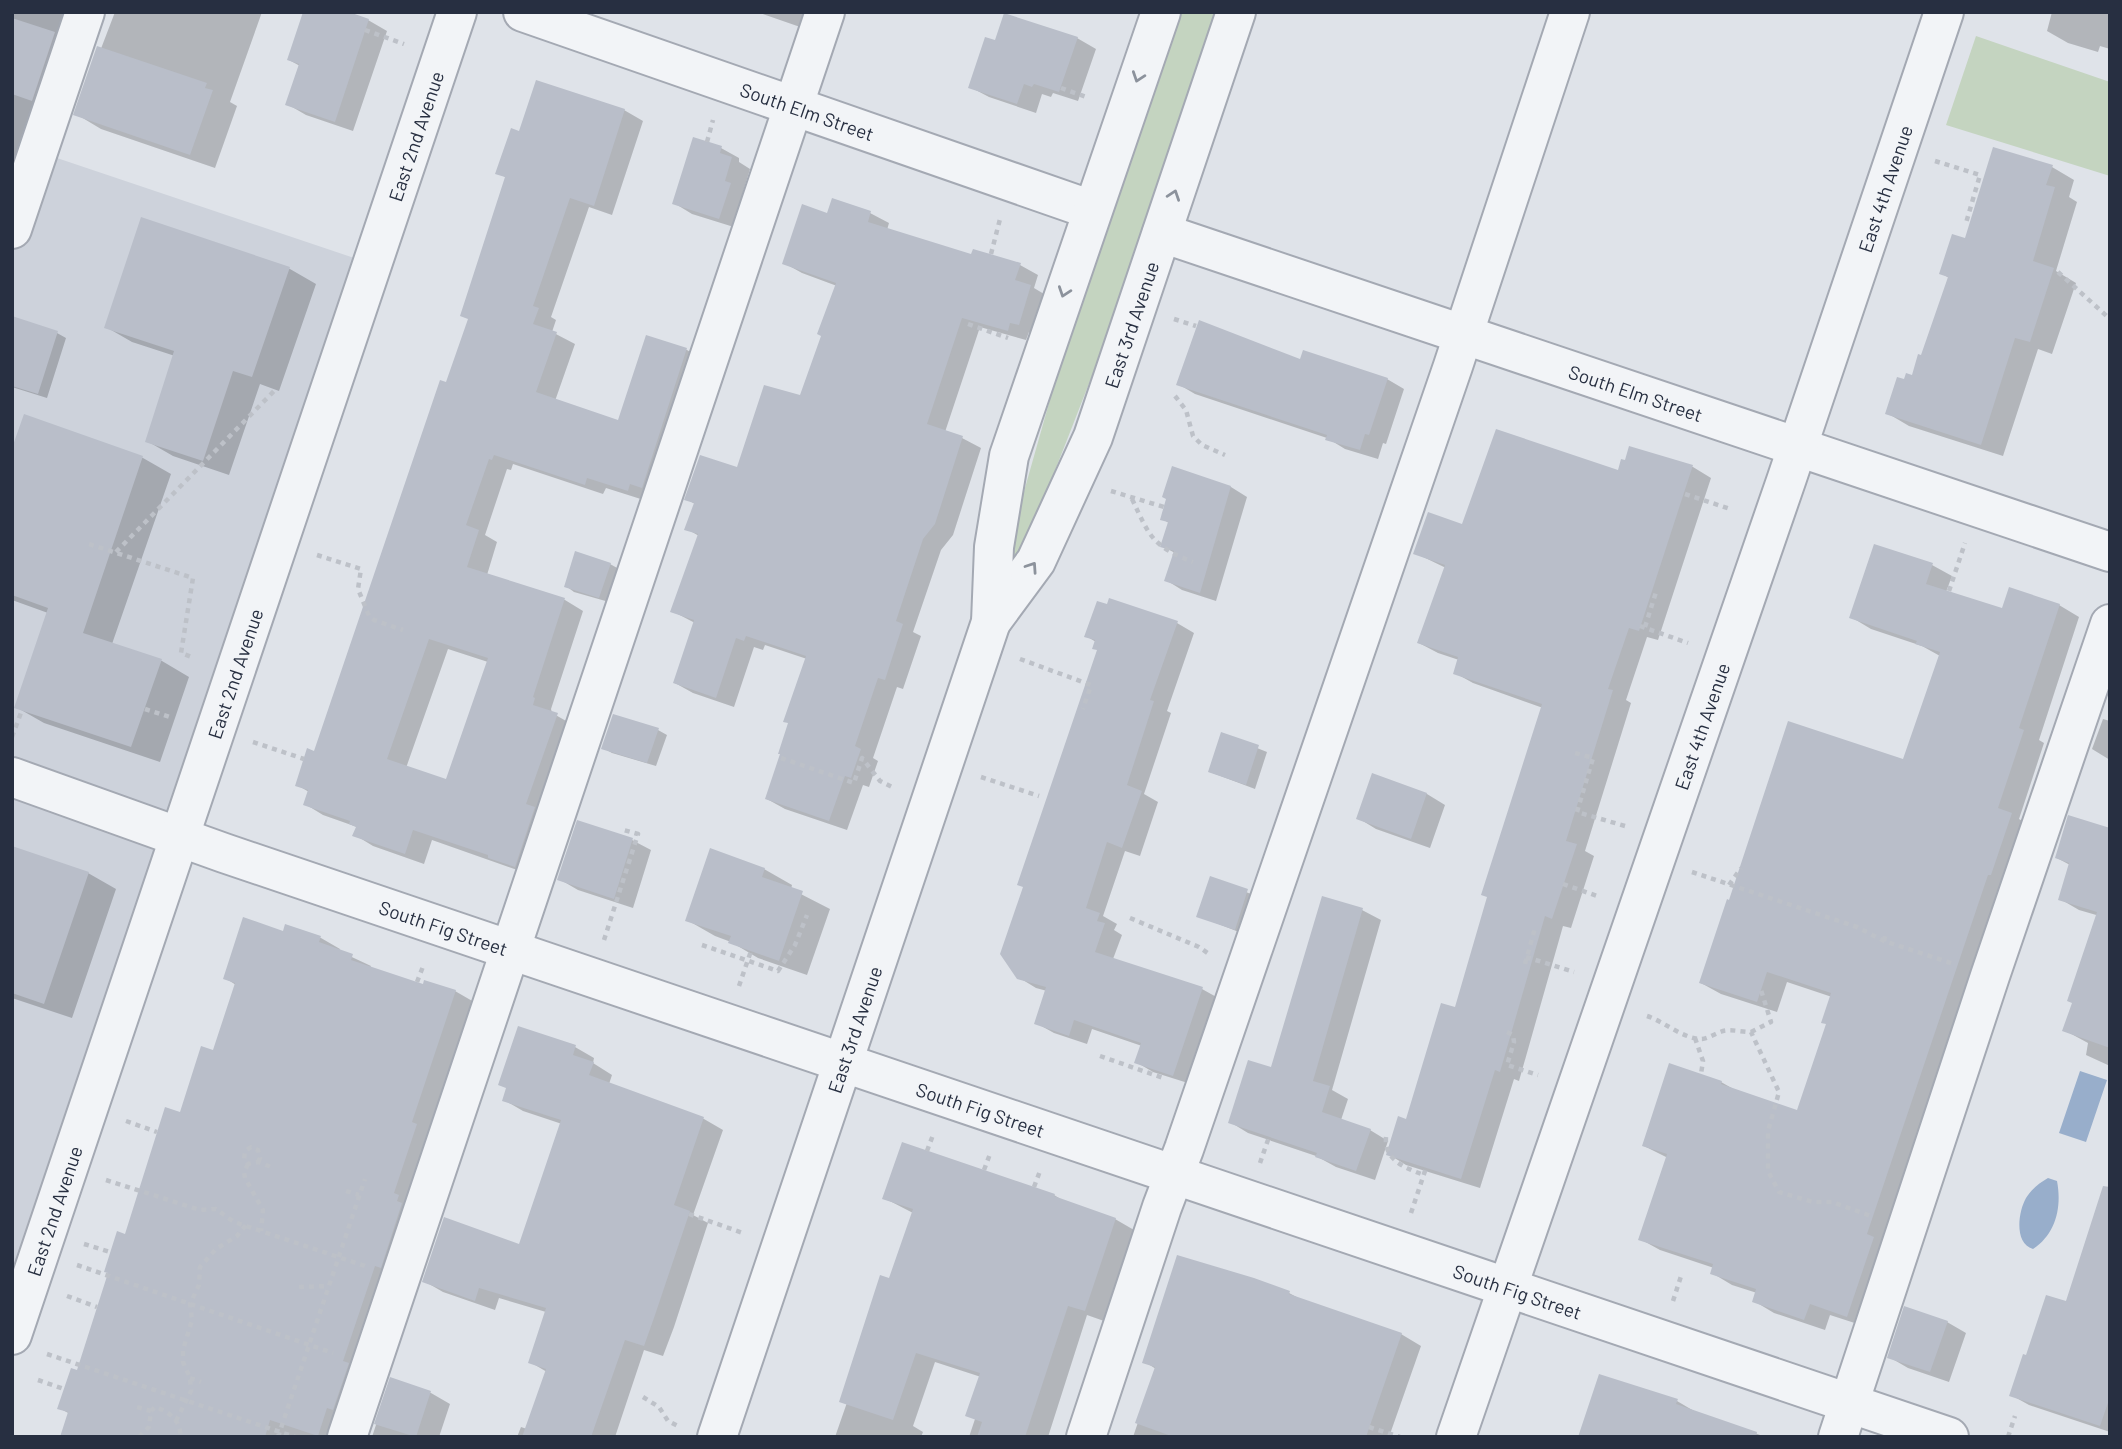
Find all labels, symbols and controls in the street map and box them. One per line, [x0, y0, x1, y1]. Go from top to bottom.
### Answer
street label: East 2nd Avenue [383, 68, 448, 204]
one-way arrow [1132, 70, 1146, 82]
street label: South Elm Street [737, 77, 877, 145]
street label: East 4th Avenue [1852, 122, 1917, 255]
one-way arrow [1166, 190, 1180, 202]
street label: East 3rd Avenue [1099, 258, 1163, 391]
one-way arrow [1058, 285, 1072, 297]
street label: South Elm Street [1566, 359, 1706, 426]
one-way arrow [1023, 562, 1036, 575]
street label: East 2nd Avenue [202, 605, 267, 742]
street label: East 4th Avenue [1669, 660, 1734, 793]
street label: South Fig Street [376, 895, 511, 960]
street label: East 3rd Avenue [822, 963, 886, 1096]
street label: South Fig Street [913, 1077, 1048, 1142]
street label: East 2nd Avenue [21, 1143, 86, 1279]
street label: South Fig Street [1450, 1259, 1585, 1323]

